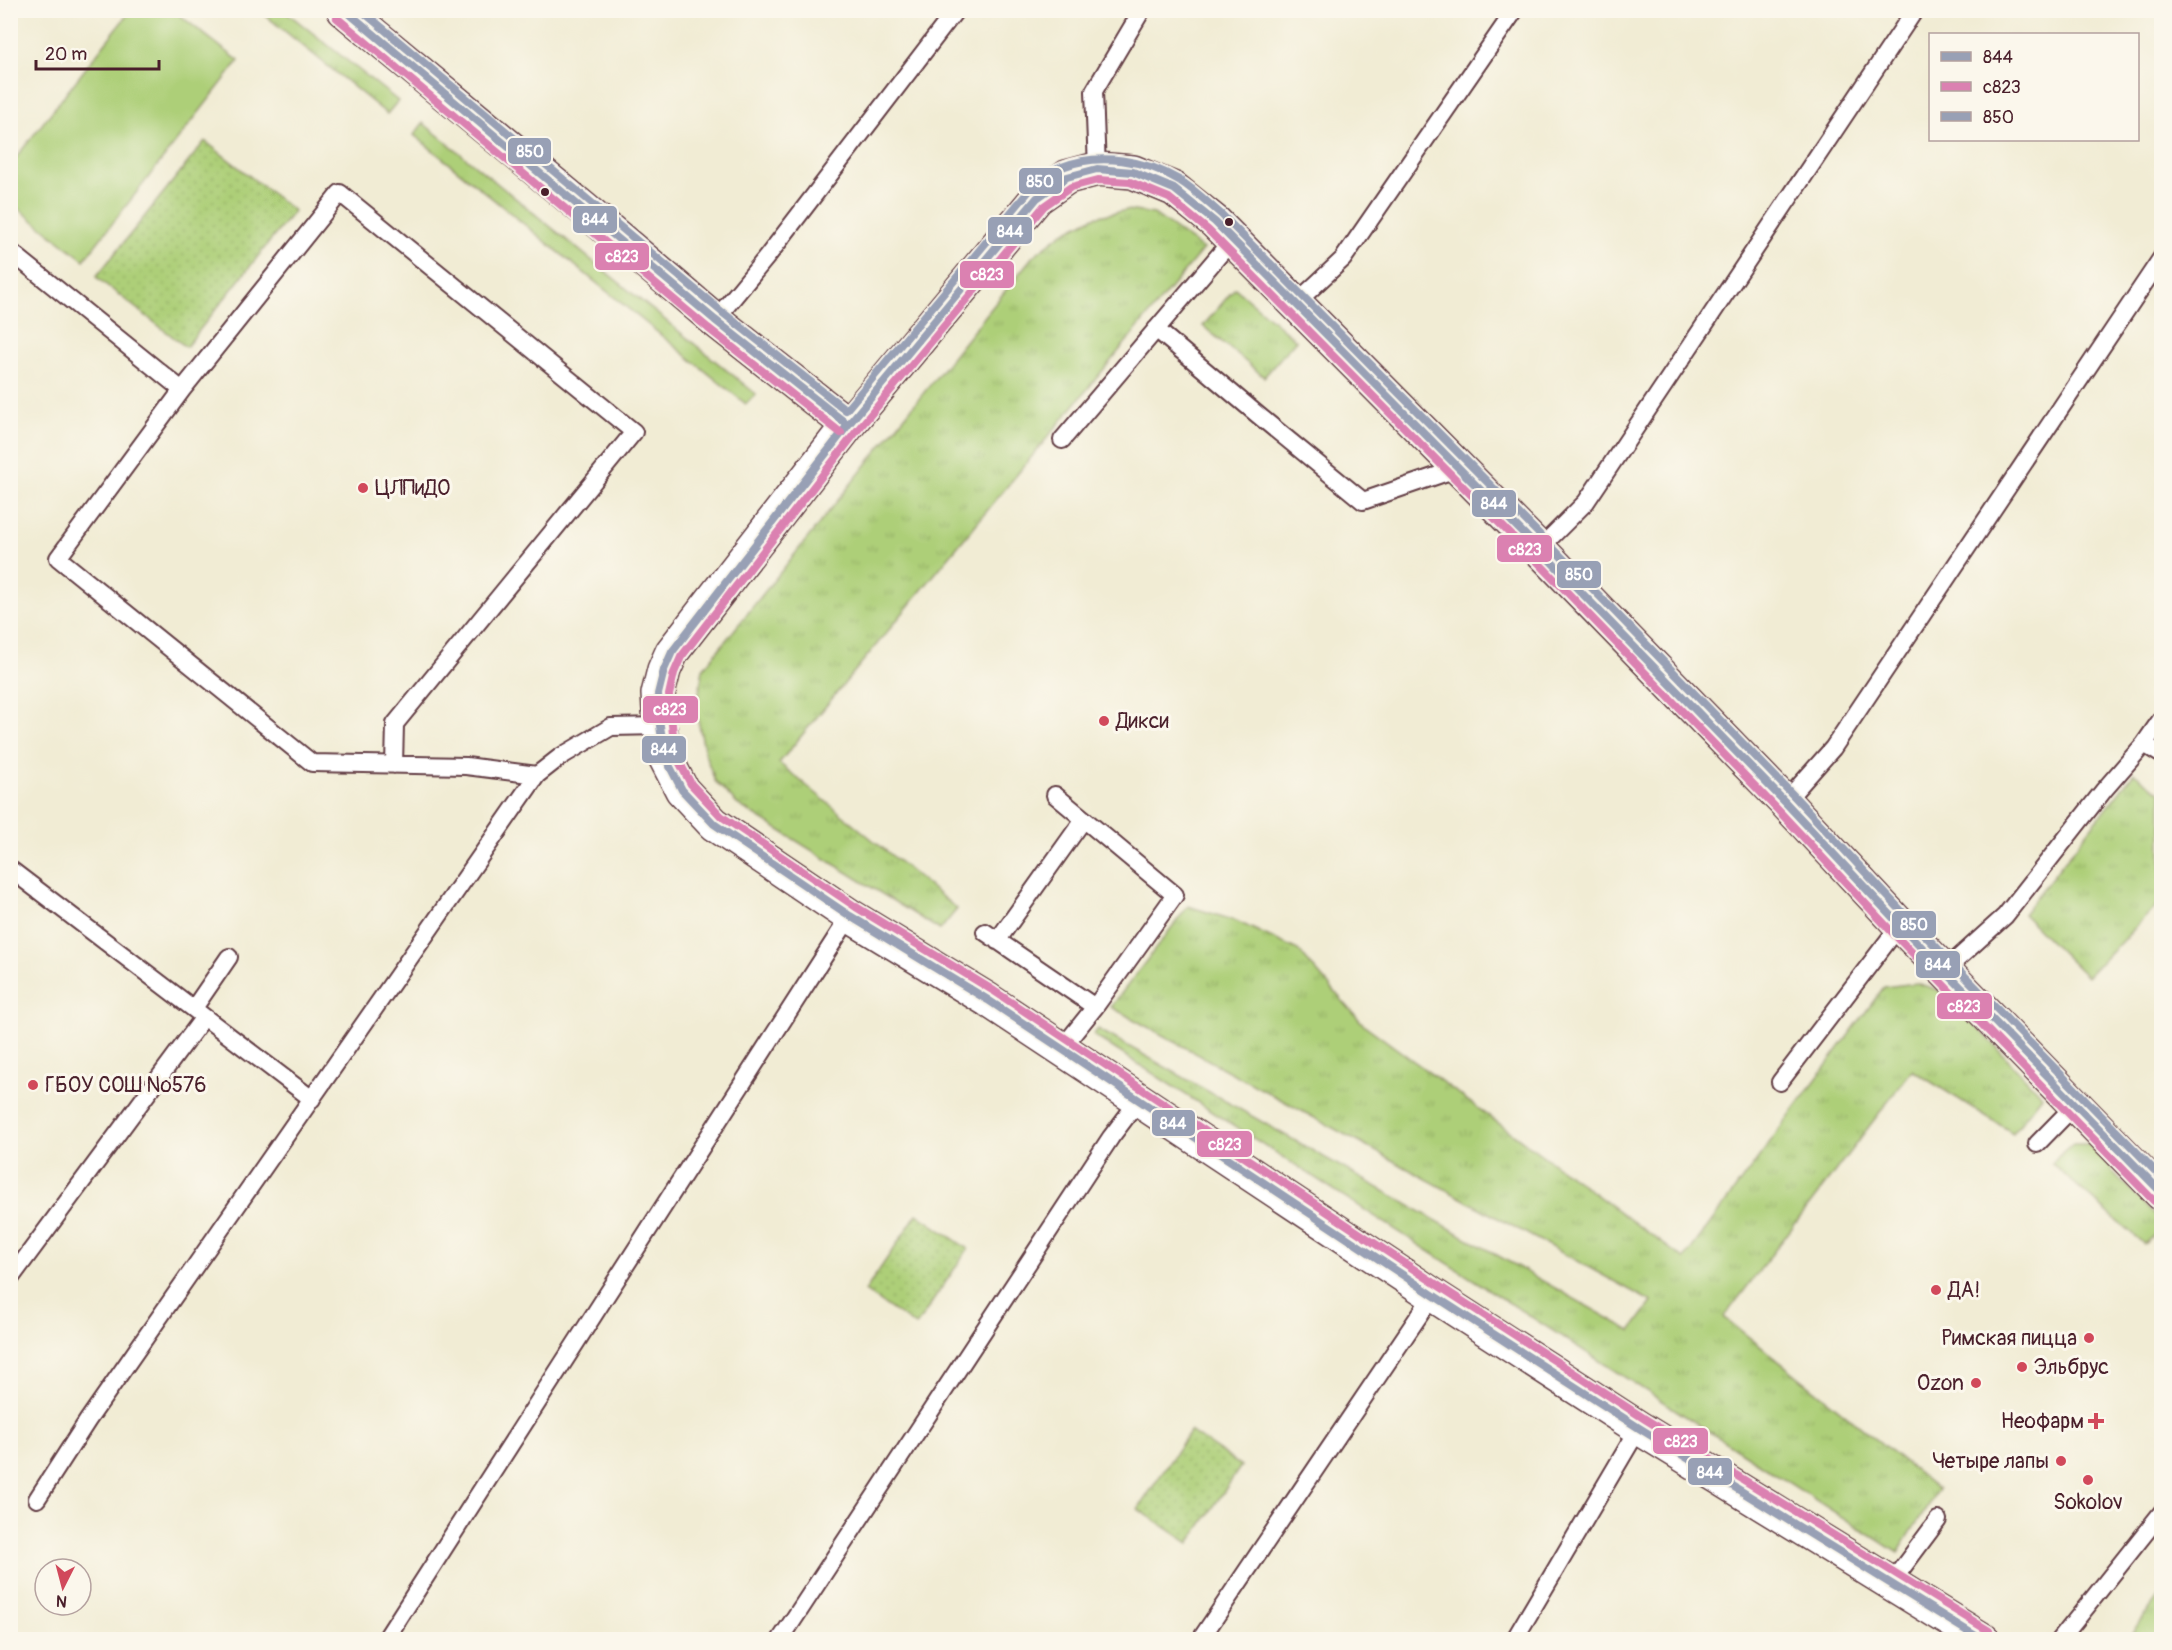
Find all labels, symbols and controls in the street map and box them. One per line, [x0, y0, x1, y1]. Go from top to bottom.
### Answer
scale bar [36, 33, 159, 71]
legend [1929, 33, 2139, 141]
text: 20 m [45, 43, 87, 66]
text: 844 [1983, 46, 2014, 69]
text: с823 [1983, 76, 2021, 99]
text: 850 [1983, 106, 2014, 129]
line badge: 850 [507, 137, 552, 165]
text: 850 [516, 142, 544, 162]
line badge: 850 [1018, 167, 1063, 195]
text: 850 [1026, 172, 1054, 192]
unlabelled marker [539, 186, 551, 198]
line badge: 844 [572, 205, 618, 234]
text: 844 [582, 210, 609, 230]
line badge: 844 [987, 216, 1033, 245]
unlabelled marker [1223, 216, 1235, 228]
text: 844 [997, 222, 1024, 242]
line badge: с823 [594, 242, 650, 271]
text: с823 [604, 247, 639, 267]
line badge: с823 [959, 260, 1015, 289]
text: с823 [969, 265, 1004, 285]
place label: ЦЛПиДО [375, 475, 450, 502]
marker: ЦЛПиДО [356, 481, 370, 495]
line badge: 844 [1471, 489, 1517, 518]
text: 844 [1481, 494, 1508, 514]
line badge: с823 [1496, 534, 1553, 563]
text: с823 [1507, 540, 1542, 560]
line badge: 850 [1556, 560, 1602, 589]
text: 850 [1565, 565, 1593, 585]
line badge: с823 [642, 695, 699, 724]
text: с823 [652, 700, 687, 720]
place label: Дикси [1115, 708, 1169, 735]
marker: Дикси [1097, 714, 1111, 728]
line badge: 844 [641, 735, 687, 764]
text: 844 [651, 740, 678, 760]
line badge: 850 [1891, 910, 1937, 939]
text: 850 [1900, 915, 1928, 935]
line badge: 844 [1915, 950, 1961, 979]
text: 844 [1925, 955, 1952, 975]
line badge: с823 [1936, 992, 1993, 1020]
text: с823 [1946, 997, 1981, 1017]
place label: ГБОУ СОШ №576 [45, 1072, 206, 1099]
marker: ГБОУ СОШ №576 [26, 1078, 40, 1092]
line badge: 844 [1151, 1109, 1196, 1137]
text: 844 [1160, 1114, 1187, 1134]
line badge: с823 [1196, 1130, 1253, 1158]
text: с823 [1207, 1135, 1242, 1155]
place label: ДА! [1947, 1277, 1980, 1304]
marker: ДА! [1929, 1283, 1943, 1297]
place label: Римская пицца [1942, 1325, 2077, 1352]
marker: Римская пицца [2082, 1331, 2096, 1345]
place label: Эльбрус [2034, 1354, 2109, 1381]
marker: Эльбрус [2015, 1360, 2029, 1374]
place label: Ozon [1917, 1370, 1964, 1397]
marker: Ozon [1969, 1376, 1983, 1390]
place label: Неофарм [2001, 1408, 2084, 1435]
marker: Неофарм [2089, 1414, 2103, 1428]
line badge: с823 [1652, 1427, 1709, 1455]
text: с823 [1663, 1432, 1698, 1452]
place label: Четыре лапы [1932, 1448, 2049, 1475]
marker: Четыре лапы [2054, 1454, 2068, 1468]
line badge: 844 [1687, 1457, 1733, 1486]
text: 844 [1697, 1463, 1724, 1483]
marker: Sokolov [2081, 1473, 2095, 1487]
place label: Sokolov [2053, 1489, 2123, 1516]
north arrow [33, 1557, 93, 1617]
text: N [55, 1590, 68, 1611]

